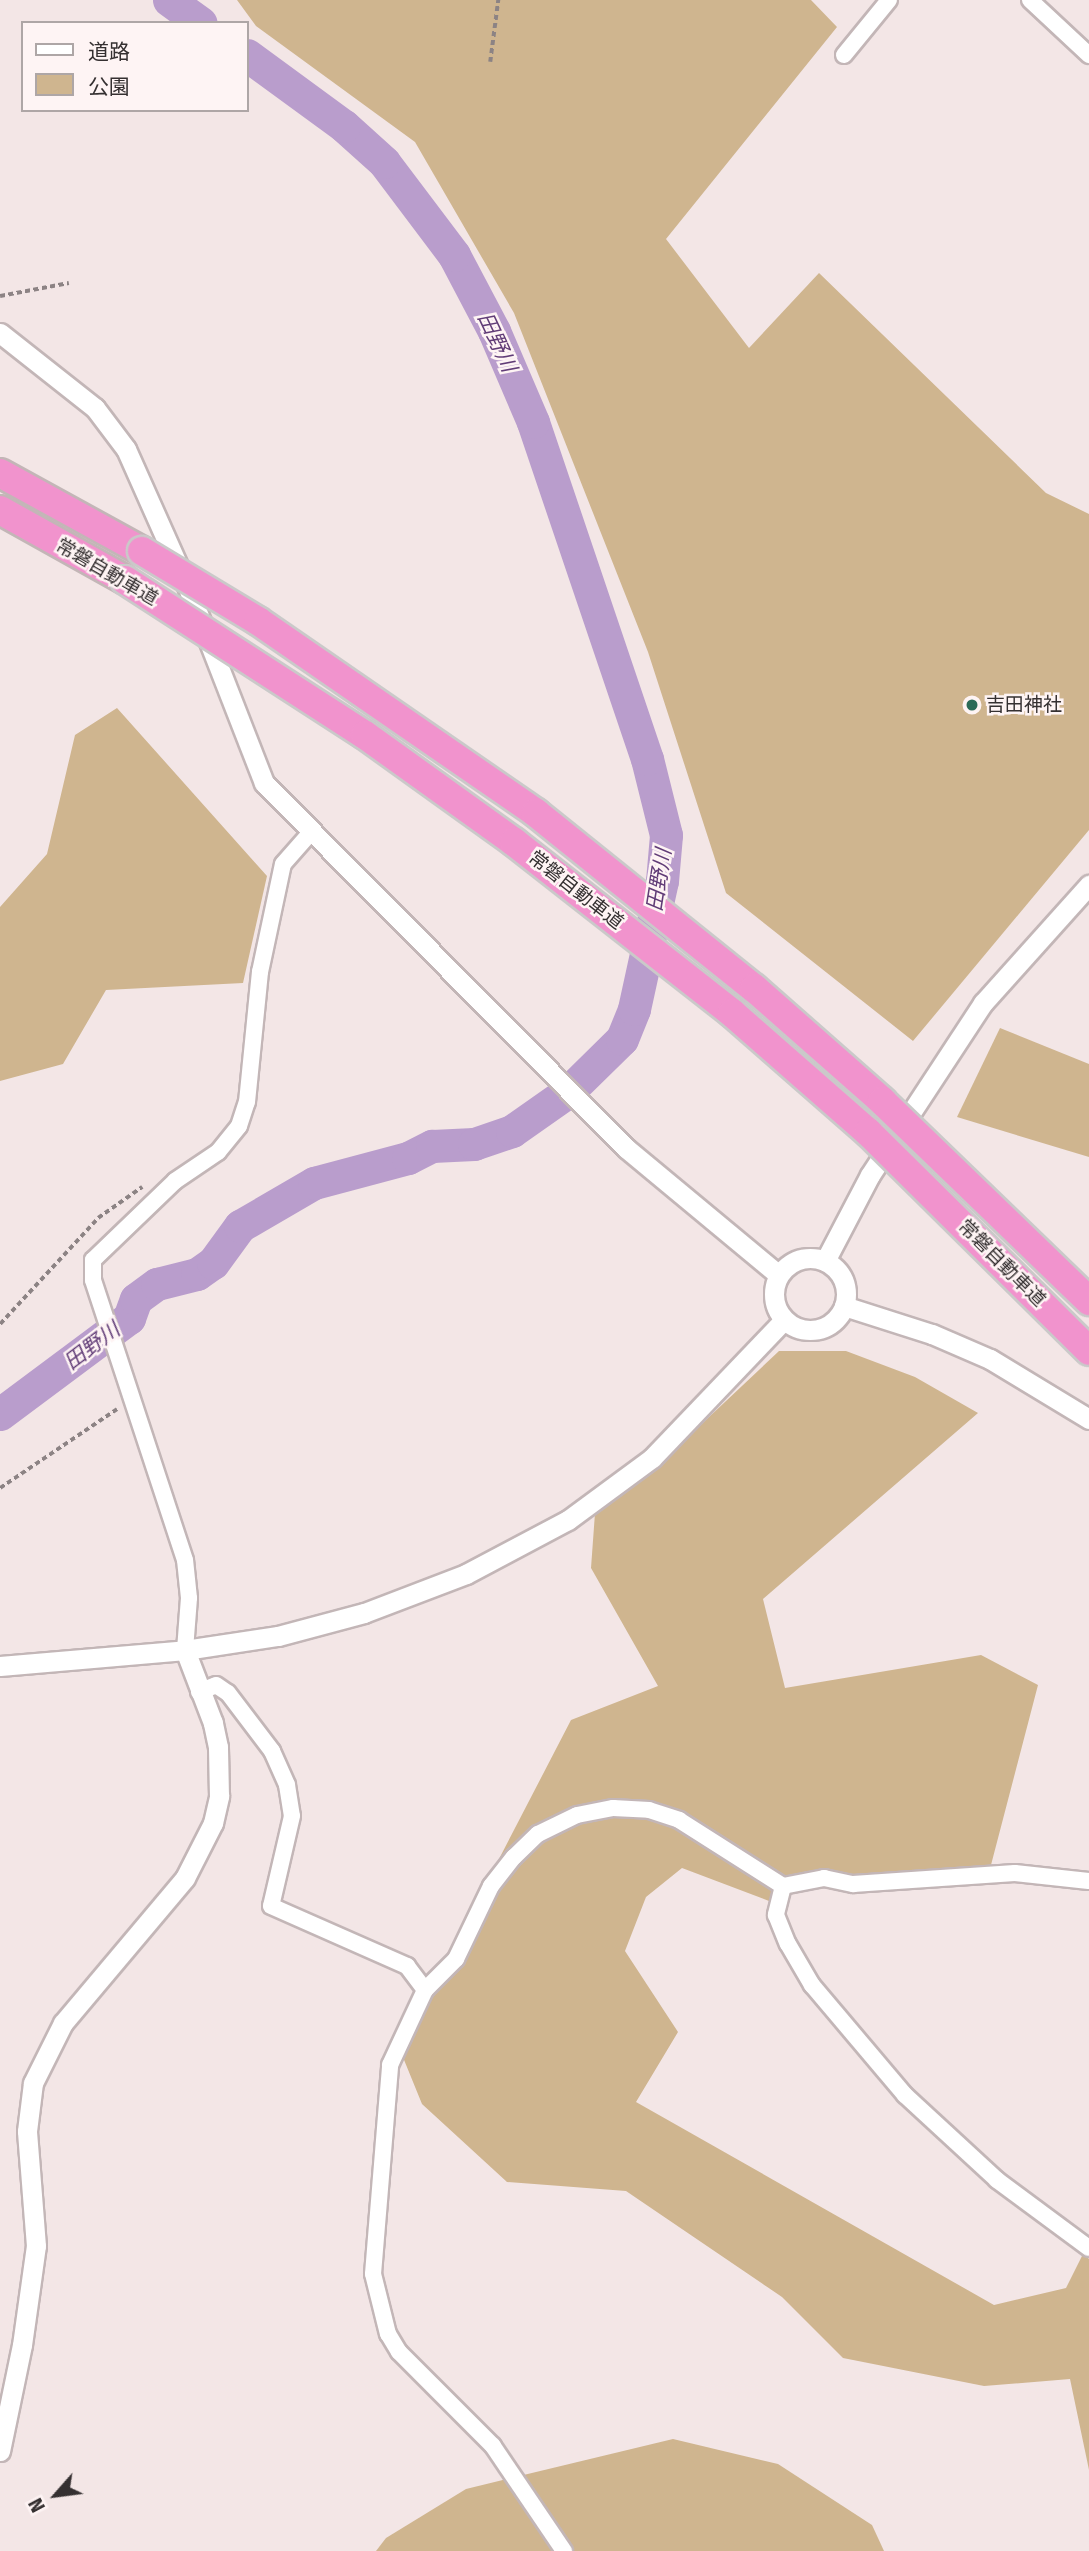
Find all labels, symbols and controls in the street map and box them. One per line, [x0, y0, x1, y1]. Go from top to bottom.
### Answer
legend [21, 21, 248, 112]
text: 道路 [88, 39, 130, 65]
text: 公園 [88, 74, 130, 100]
water label: 田野川 [472, 308, 522, 376]
street label: 常磐自動車道 [52, 534, 162, 610]
place label: 吉田神社 [986, 694, 1062, 716]
marker: 吉田神社 [964, 697, 980, 713]
street label: 常磐自動車道 [524, 846, 628, 934]
water label: 田野川 [642, 847, 676, 913]
street label: 常磐自動車道 [954, 1215, 1050, 1311]
water label: 田野川 [59, 1317, 125, 1375]
north arrow [21, 2460, 91, 2530]
text: N [24, 2494, 50, 2516]

